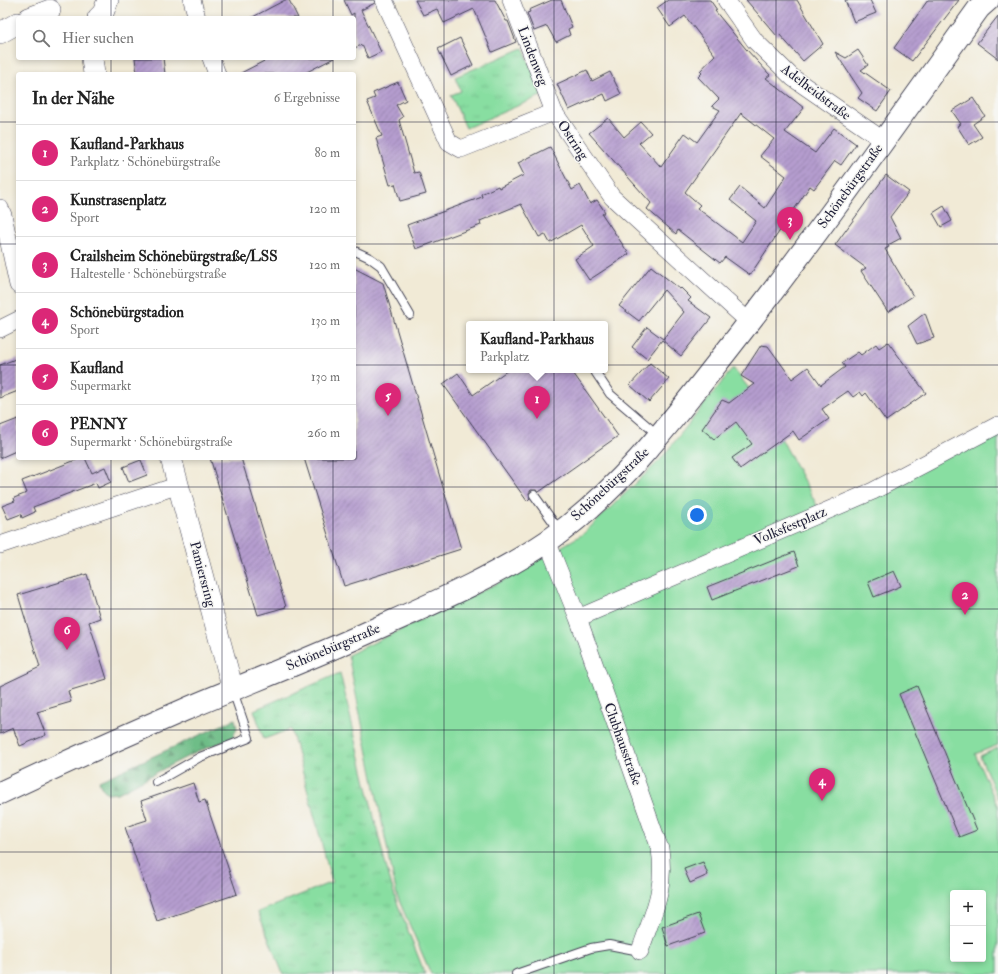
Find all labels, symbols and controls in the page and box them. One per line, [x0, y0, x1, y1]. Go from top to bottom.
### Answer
search box [16, 16, 356, 60]
street label: Lindenweg [514, 24, 552, 89]
icon: search [30, 27, 52, 49]
text: Hier suchen [62, 29, 134, 48]
street label: Adelheidstraße [777, 60, 854, 124]
text: In der Nähe [32, 88, 114, 109]
text: 6 Ergebnisse [274, 90, 340, 106]
street label: Ostring [554, 117, 593, 164]
text: Kaufland-Parkhaus [70, 135, 184, 154]
street label: Schönebürgstraße [814, 140, 886, 232]
text: 1 [43, 145, 47, 161]
text: 80 m [314, 145, 340, 161]
text: Parkplatz · Schönebürgstraße [70, 154, 220, 170]
text: Kunstrasenplatz [70, 191, 166, 210]
text: 2 [42, 201, 48, 217]
text: 120 m [309, 201, 340, 217]
pin: 3 [777, 207, 803, 240]
text: Sport [70, 210, 99, 226]
text: Crailsheim Schönebürgstraße/LSS [70, 247, 278, 266]
text: 3 [43, 257, 48, 273]
text: 120 m [309, 257, 340, 273]
text: Haltestelle · Schönebürgstraße [70, 266, 226, 282]
text: Schönebürgstadion [70, 303, 184, 322]
text: 4 [41, 313, 49, 329]
text: 130 m [311, 313, 340, 329]
popup [466, 321, 608, 373]
text: Sport [70, 322, 99, 338]
text: Kaufland-Parkhaus [480, 330, 594, 349]
text: Parkplatz [480, 349, 529, 365]
text: Kaufland [70, 359, 123, 378]
text: 5 [42, 369, 48, 385]
text: 130 m [311, 369, 340, 385]
text: Supermarkt [70, 378, 131, 394]
pin: 5 [375, 383, 401, 416]
pin: 1 [524, 386, 550, 419]
text: PENNY [70, 415, 127, 434]
text: 6 [42, 425, 48, 441]
text: 260 m [307, 425, 340, 441]
text: Supermarkt · Schönebürgstraße [70, 434, 233, 450]
street label: Schönebürgstraße [567, 443, 653, 524]
street label: Volksfestplatz [751, 503, 830, 550]
your location [687, 505, 707, 525]
street label: Pamiersring [186, 539, 220, 610]
pin: 2 [952, 582, 978, 615]
pin: 6 [54, 617, 80, 650]
street label: Schönebürgstraße [283, 619, 383, 674]
street label: Clubhausstraße [600, 700, 646, 788]
pin: 4 [809, 768, 835, 801]
map controls [950, 890, 986, 962]
button: + [950, 890, 986, 926]
button: − [950, 926, 986, 962]

